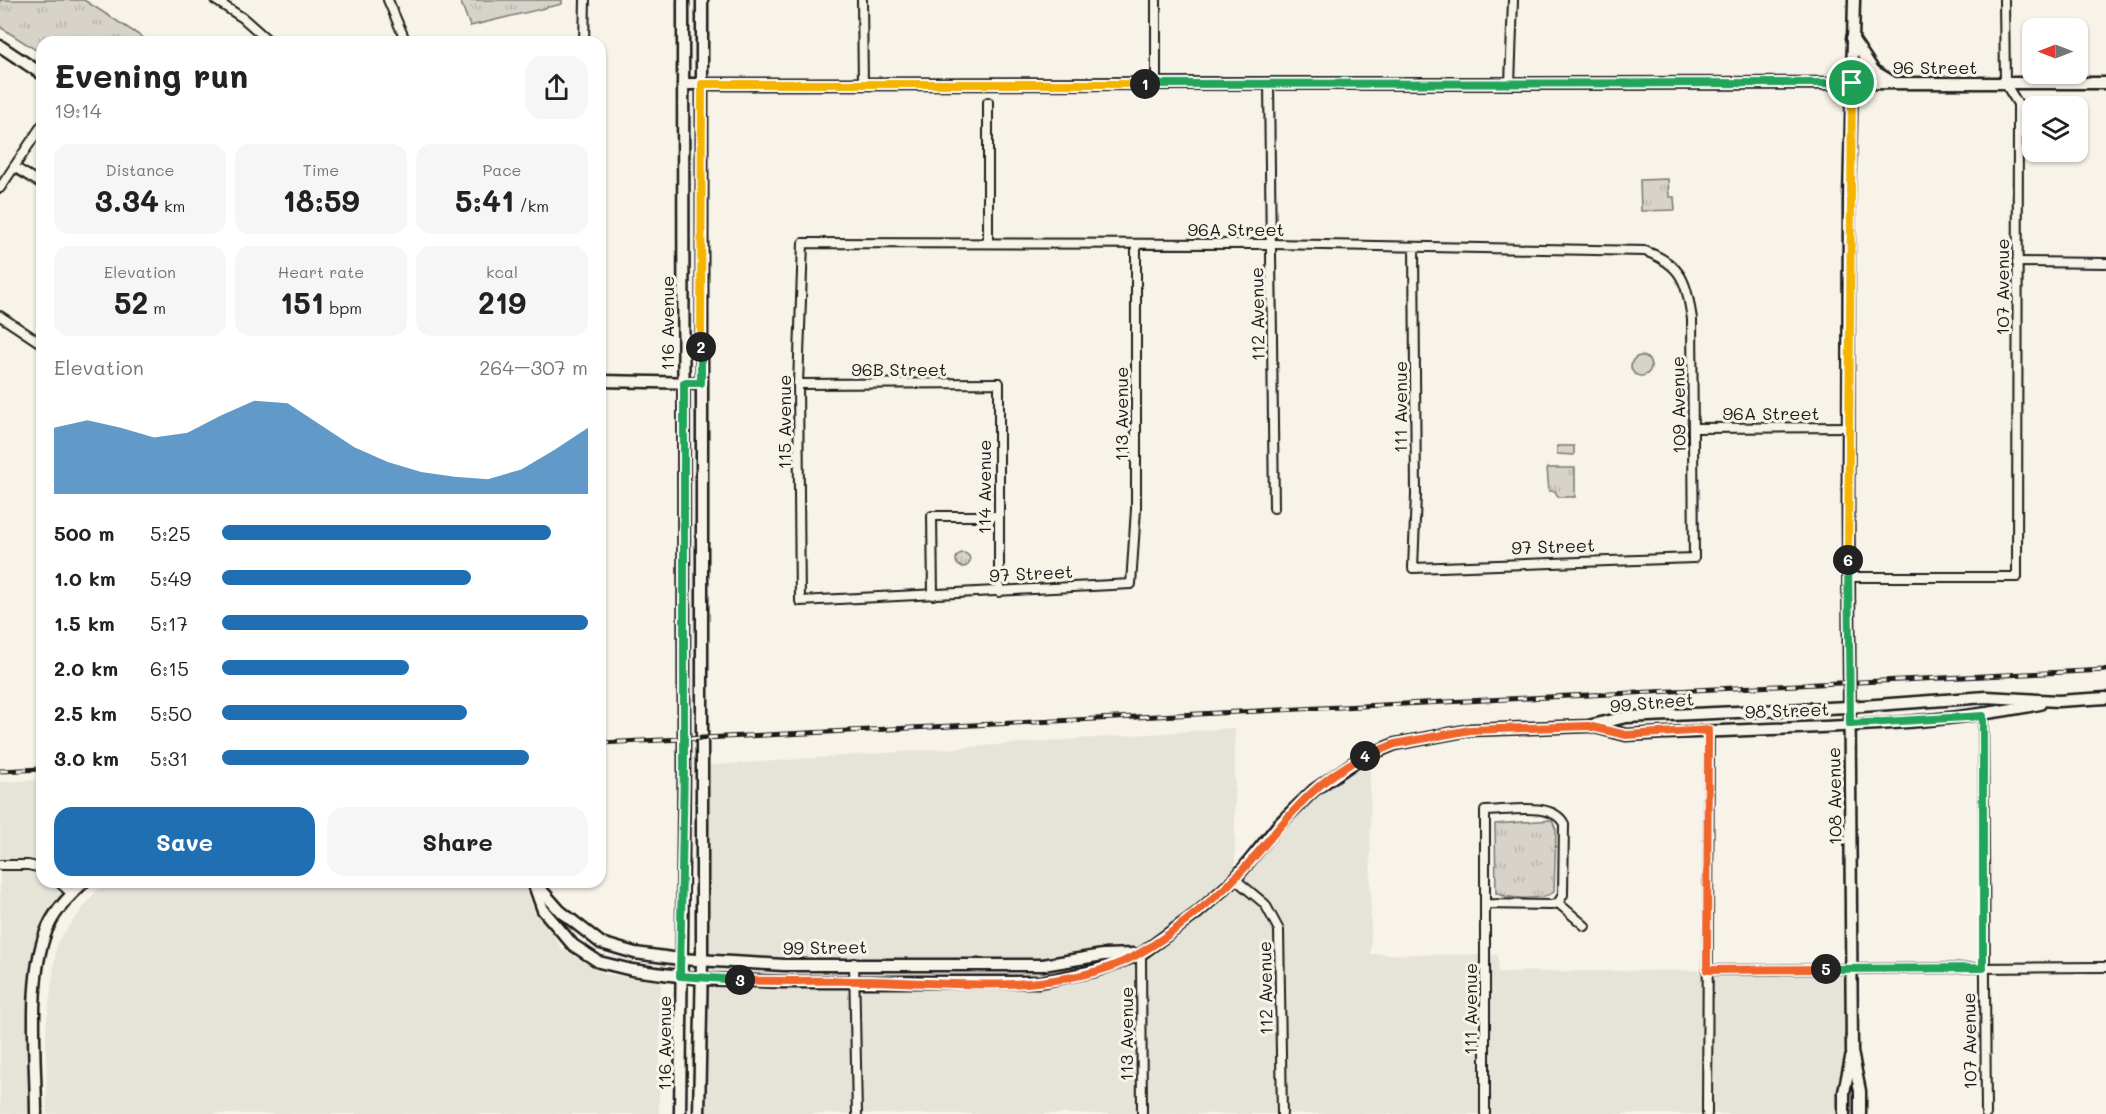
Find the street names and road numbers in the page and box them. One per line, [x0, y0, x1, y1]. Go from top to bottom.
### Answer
street label: 96 Street [1893, 55, 1977, 79]
street label: 96A Street [1187, 217, 1285, 241]
street label: 107 Avenue [1990, 238, 2014, 336]
street label: 112 Avenue [1244, 267, 1270, 361]
street label: 116 Avenue [655, 275, 679, 371]
street label: 109 Avenue [1665, 356, 1691, 454]
street label: 96B Street [851, 357, 947, 381]
street label: 111 Avenue [1388, 361, 1412, 453]
street label: 113 Avenue [1109, 367, 1133, 461]
street label: 115 Avenue [772, 375, 796, 469]
street label: 96A Street [1722, 401, 1820, 425]
street label: 114 Avenue [972, 440, 996, 534]
street label: 97 Street [1511, 533, 1595, 559]
street label: 97 Street [989, 559, 1073, 587]
street label: 99 Street [1609, 686, 1695, 718]
street label: 98 Street [1744, 697, 1830, 723]
street label: 108 Avenue [1821, 747, 1847, 845]
street label: 99 Street [783, 934, 867, 960]
street label: 112 Avenue [1252, 941, 1278, 1035]
street label: 111 Avenue [1458, 963, 1482, 1055]
street label: 113 Avenue [1114, 987, 1138, 1081]
street label: 107 Avenue [1956, 992, 1982, 1090]
street label: 116 Avenue [652, 995, 676, 1091]

